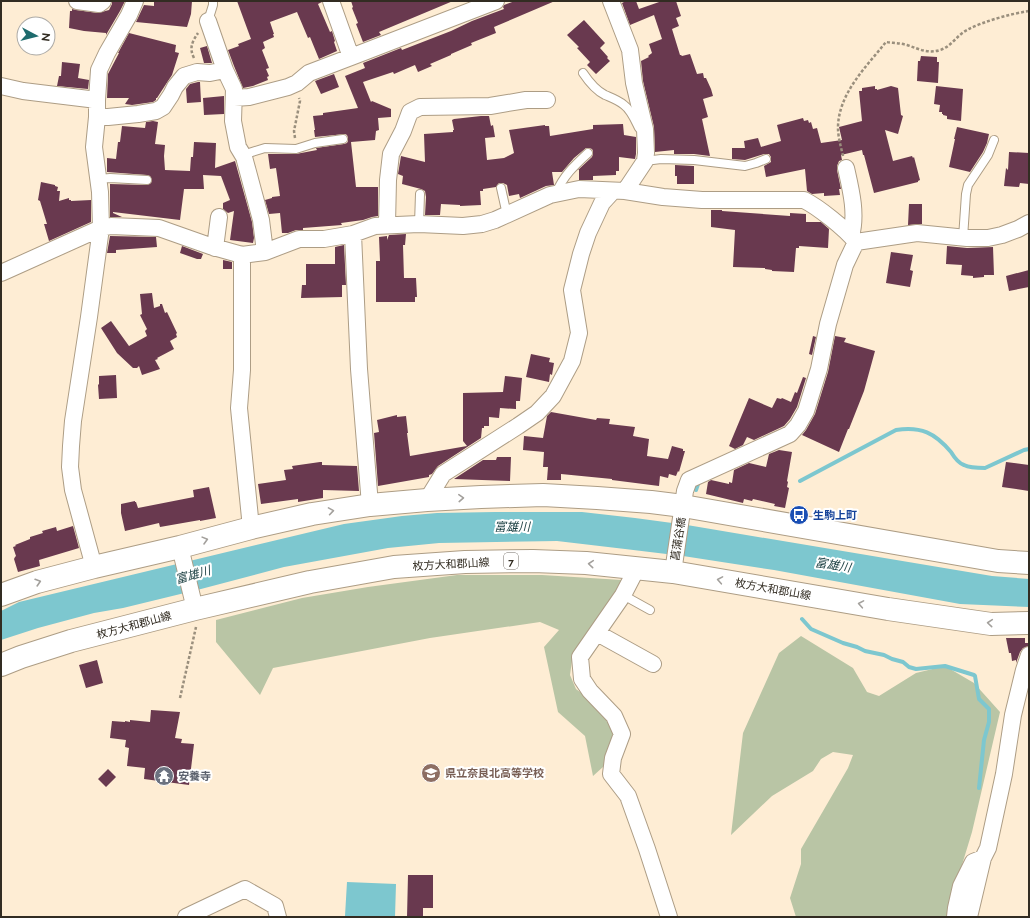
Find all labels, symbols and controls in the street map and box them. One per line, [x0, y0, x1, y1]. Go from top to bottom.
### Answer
north arrow [16, 16, 56, 56]
text: N [38, 32, 52, 42]
one-way arrow [458, 493, 464, 502]
bus stop icon: 生駒上町 [788, 504, 810, 526]
one-way arrow [328, 507, 334, 516]
place label: 生駒上町 [813, 509, 857, 522]
street label: 菖蒲谷橋 [669, 516, 688, 562]
water label: 富雄川 [494, 520, 532, 534]
one-way arrow [201, 537, 208, 545]
road number: 7 [504, 553, 518, 569]
water label: 富雄川 [814, 555, 854, 575]
street label: 枚方大和郡山線 [412, 556, 490, 573]
one-way arrow [588, 559, 594, 568]
water label: 富雄川 [174, 563, 214, 587]
one-way arrow [716, 576, 723, 584]
street label: 枚方大和郡山線 [734, 576, 812, 603]
one-way arrow [34, 578, 41, 587]
one-way arrow [858, 600, 865, 609]
street label: 枚方大和郡山線 [95, 609, 173, 642]
one-way arrow [987, 619, 993, 628]
school or university icon: 県立奈良北高等学校 [420, 762, 442, 784]
temple icon: 安養寺 [153, 765, 175, 787]
place label: 県立奈良北高等学校 [445, 767, 544, 780]
place label: 安養寺 [178, 770, 211, 783]

